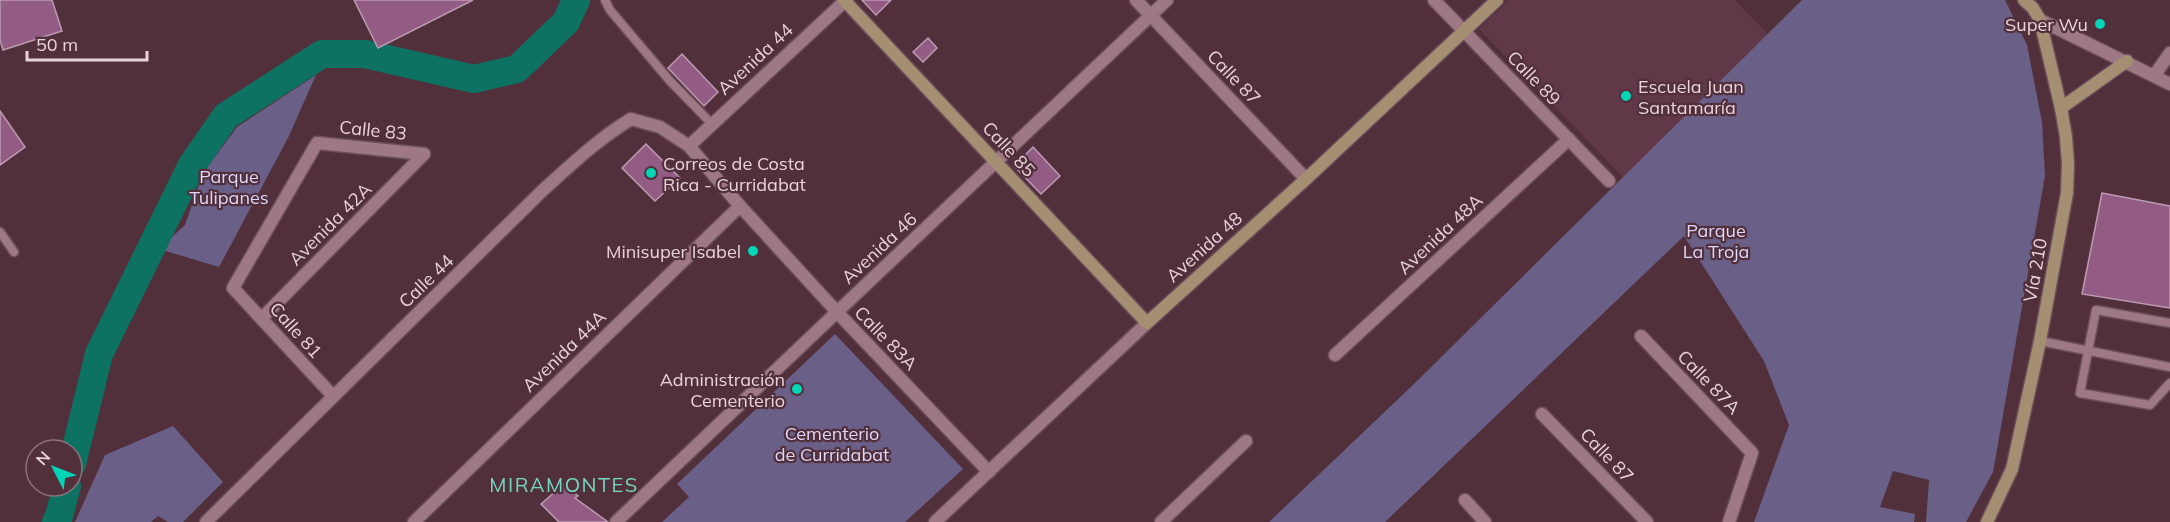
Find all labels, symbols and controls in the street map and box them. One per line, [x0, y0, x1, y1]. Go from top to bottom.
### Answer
place label: Super Wu [2005, 13, 2088, 36]
marker: Super Wu [2093, 17, 2107, 31]
street label: Avenida 44 [713, 18, 798, 100]
scale bar [27, 24, 147, 62]
text: 50 m [36, 33, 78, 56]
street label: Calle 87 [1202, 45, 1266, 109]
street label: Calle 89 [1502, 46, 1566, 110]
place label: Escuela Juan Santamaría [1638, 75, 1744, 119]
marker: Escuela Juan Santamaría [1619, 89, 1633, 103]
street label: Calle 83 [338, 115, 408, 145]
street label: Calle 85 [978, 116, 1041, 182]
place label: Correos de Costa Rica - Curridabat [663, 152, 806, 196]
park label: Parque Tulipanes [189, 165, 269, 209]
marker: Correos de Costa Rica - Curridabat [644, 166, 658, 180]
street label: Avenida 42A [284, 178, 376, 270]
street label: Avenida 48A [1393, 189, 1487, 279]
street label: Avenida 46 [837, 207, 921, 289]
street label: Avenida 48 [1161, 207, 1247, 287]
park label: Parque La Troja [1683, 219, 1749, 263]
street label: Vía 210 [2018, 236, 2052, 304]
place label: Minisuper Isabel [606, 240, 741, 263]
marker: Minisuper Isabel [746, 244, 760, 258]
street label: Calle 44 [394, 249, 458, 313]
street label: Calle 81 [265, 297, 327, 363]
street label: Calle 83A [850, 301, 922, 375]
street label: Avenida 44A [517, 305, 611, 397]
street label: Calle 87A [1673, 345, 1745, 419]
place label: Administración Cementerio [660, 368, 785, 412]
marker: Administración Cementerio [790, 382, 804, 396]
park label: Cementerio de Curridabat [775, 422, 889, 466]
street label: Calle 87 [1575, 423, 1639, 487]
north arrow [24, 438, 84, 498]
text: N [31, 447, 54, 469]
district label: MIRAMONTES [489, 472, 639, 497]

